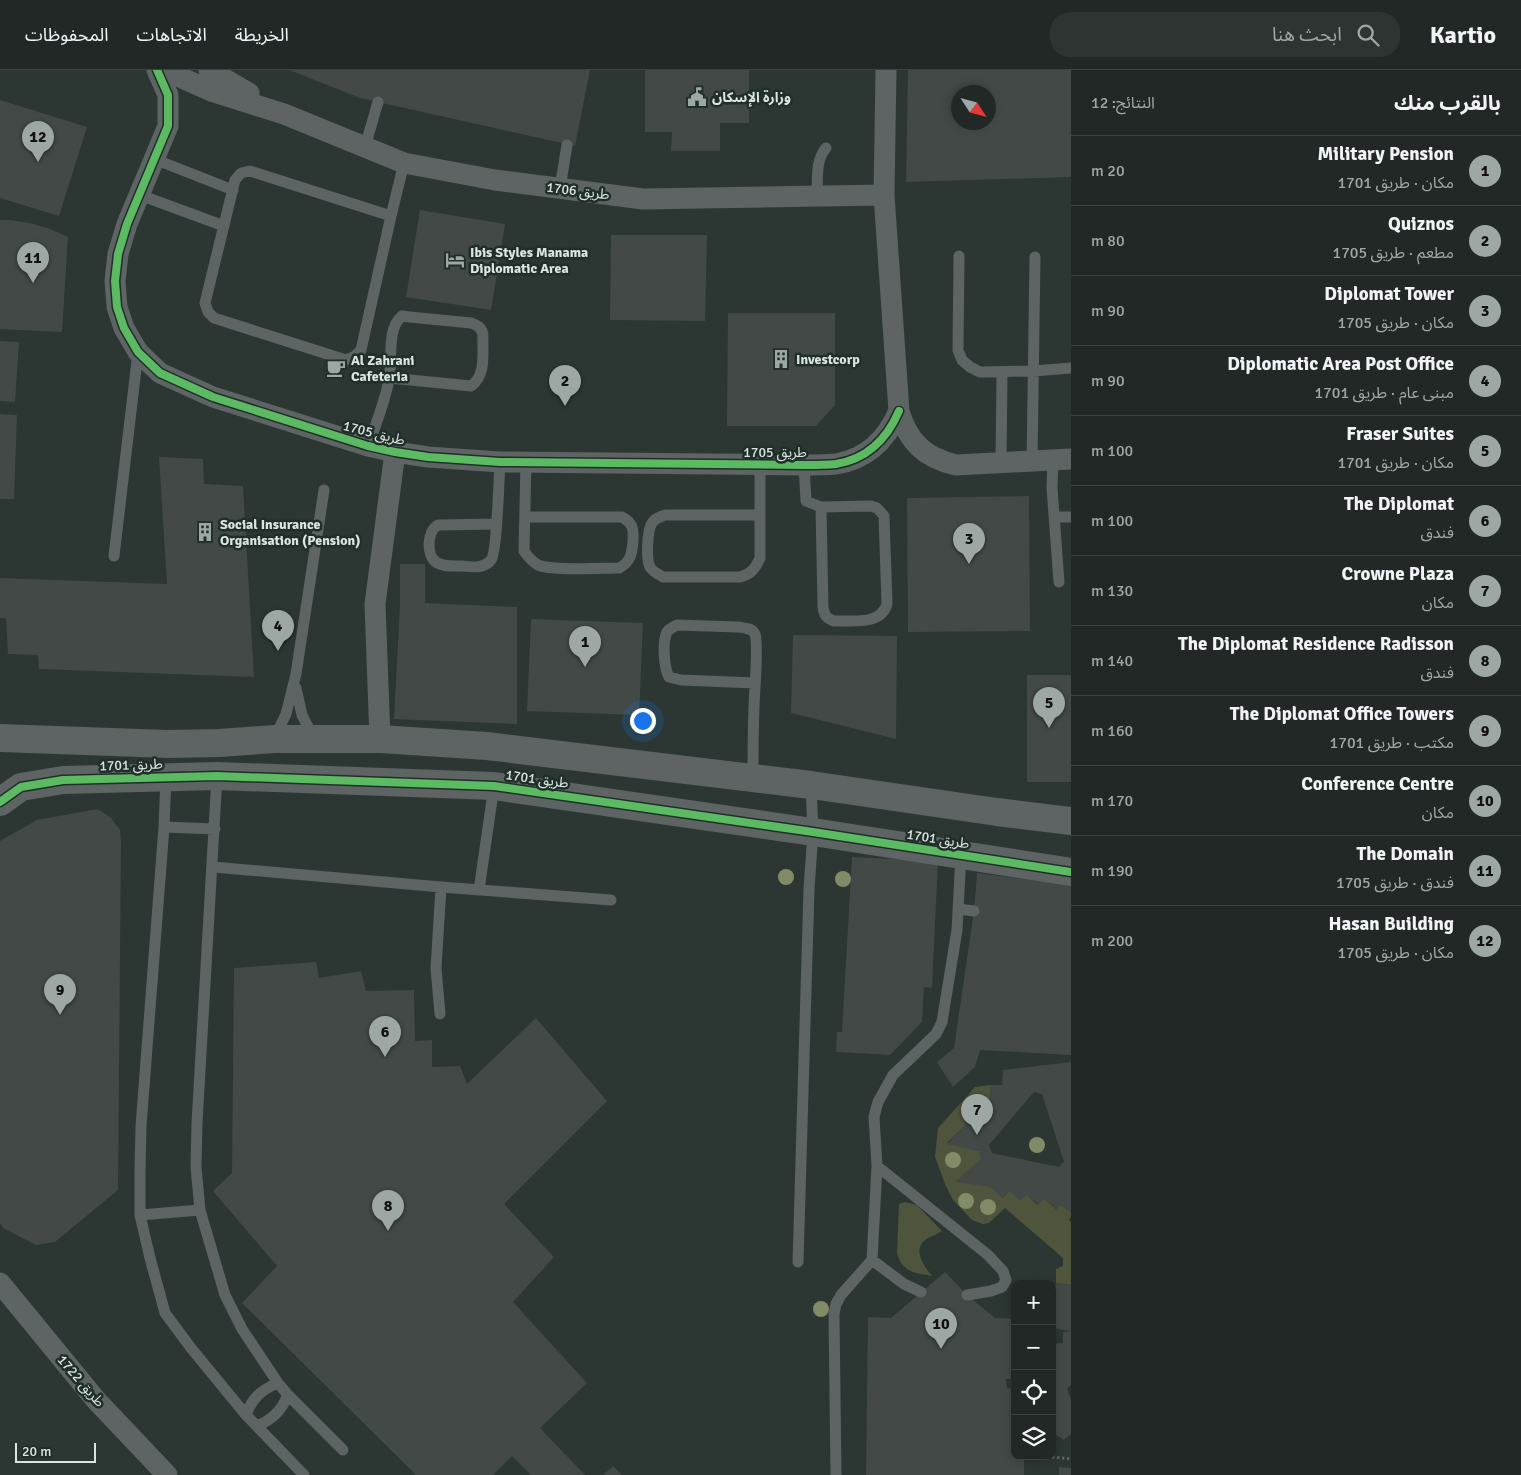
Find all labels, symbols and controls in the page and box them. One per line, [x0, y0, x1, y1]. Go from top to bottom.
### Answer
search box [1050, 12, 1400, 57]
text: Kartio [1430, 20, 1496, 50]
icon: search [1354, 21, 1382, 49]
text: ابحث هنا [1272, 23, 1342, 47]
text: المحفوظات [25, 24, 109, 46]
text: الاتجاهات [137, 24, 207, 46]
text: الخريطة [235, 24, 289, 46]
north arrow [951, 85, 996, 130]
public building icon: وزارة الإسكان [686, 86, 708, 108]
place label: وزارة الإسكان [712, 89, 791, 107]
text: بالقرب منك [1394, 90, 1501, 116]
text: النتائج: 12 [1091, 93, 1155, 113]
pin: 12 [22, 121, 54, 162]
text: Military Pension [1317, 142, 1454, 166]
text: 20 m [1091, 161, 1125, 181]
text: 1 [1481, 161, 1489, 181]
text: مكان · طريق 1701 [1337, 173, 1454, 193]
street label: طريق 1706 [545, 179, 611, 204]
text: Quiznos [1388, 212, 1454, 236]
text: 80 m [1091, 231, 1125, 251]
text: 2 [1481, 231, 1489, 251]
pin: 11 [17, 242, 49, 283]
text: مطعم · طريق 1705 [1333, 243, 1454, 263]
place label: Ibis Styles Manama Diplomatic Area [470, 244, 588, 277]
hotel icon: Ibis Styles Manama Diplomatic Area [444, 249, 466, 271]
text: Diplomat Tower [1324, 282, 1454, 306]
text: 90 m [1091, 301, 1125, 321]
text: 3 [1481, 301, 1489, 321]
text: مكان · طريق 1705 [1337, 313, 1454, 333]
building icon: Investcorp [770, 348, 792, 370]
place label: Investcorp [796, 351, 860, 368]
place label: Al Zahrani Cafeteria [351, 352, 414, 385]
text: Diplomatic Area Post Office [1227, 352, 1454, 376]
cafe icon: Al Zahrani Cafeteria [325, 357, 347, 379]
pin: 2 [549, 365, 581, 406]
text: 90 m [1091, 371, 1125, 391]
text: 4 [1481, 371, 1489, 391]
text: مبنى عام · طريق 1701 [1314, 383, 1454, 403]
street label: طريق 1705 [341, 417, 407, 450]
text: Fraser Suites [1346, 422, 1454, 446]
text: 100 m [1091, 441, 1133, 461]
text: 5 [1481, 441, 1489, 461]
street label: طريق 1705 [743, 444, 807, 462]
text: مكان · طريق 1701 [1337, 453, 1454, 473]
text: The Diplomat [1344, 492, 1454, 516]
text: 100 m [1091, 511, 1133, 531]
text: 6 [1481, 511, 1489, 531]
place label: Social Insurance Organisation (Pension) [220, 516, 360, 549]
building icon: Social Insurance Organisation (Pension) [194, 521, 216, 543]
pin: 3 [953, 523, 985, 564]
text: فندق [1420, 523, 1454, 543]
text: Crowne Plaza [1342, 562, 1454, 586]
text: 130 m [1091, 581, 1133, 601]
text: 7 [1481, 581, 1489, 601]
text: مكان [1422, 593, 1454, 613]
pin: 4 [262, 610, 294, 651]
pin: 1 [569, 626, 601, 667]
text: The Diplomat Residence Radisson [1178, 632, 1454, 656]
text: 140 m [1091, 651, 1133, 671]
text: 8 [1481, 651, 1489, 671]
text: فندق [1420, 663, 1454, 683]
pin: 5 [1033, 687, 1065, 728]
text: The Diplomat Office Towers [1230, 702, 1454, 726]
your location [630, 708, 656, 734]
text: 160 m [1091, 721, 1133, 741]
text: 9 [1481, 721, 1489, 741]
text: مكتب · طريق 1701 [1330, 733, 1454, 753]
street label: طريق 1701 [99, 755, 163, 776]
street label: طريق 1701 [504, 766, 570, 793]
text: Conference Centre [1301, 772, 1454, 796]
text: 170 m [1091, 791, 1133, 811]
text: 10 [1476, 791, 1494, 811]
text: مكان [1422, 803, 1454, 823]
street label: طريق 1701 [905, 826, 971, 853]
text: The Domain [1357, 842, 1454, 866]
text: 190 m [1091, 861, 1133, 881]
text: 11 [1476, 861, 1494, 881]
text: فندق · طريق 1705 [1336, 873, 1454, 893]
text: Hasan Building [1328, 912, 1454, 936]
text: 200 m [1091, 931, 1133, 951]
text: 12 [1476, 931, 1494, 951]
text: مكان · طريق 1705 [1337, 943, 1454, 963]
pin: 9 [44, 974, 76, 1015]
pin: 6 [369, 1016, 401, 1057]
pin: 7 [961, 1094, 993, 1135]
pin: 8 [372, 1190, 404, 1231]
map controls [1011, 1280, 1056, 1460]
button: + [1011, 1280, 1056, 1325]
pin: 10 [925, 1308, 957, 1349]
button: − [1011, 1325, 1056, 1370]
street label: طريق 1722 [53, 1351, 108, 1411]
button: locate [1011, 1370, 1056, 1415]
button: layers [1011, 1415, 1056, 1460]
scale bar [15, 1440, 96, 1463]
text: 20 m [22, 1443, 51, 1460]

